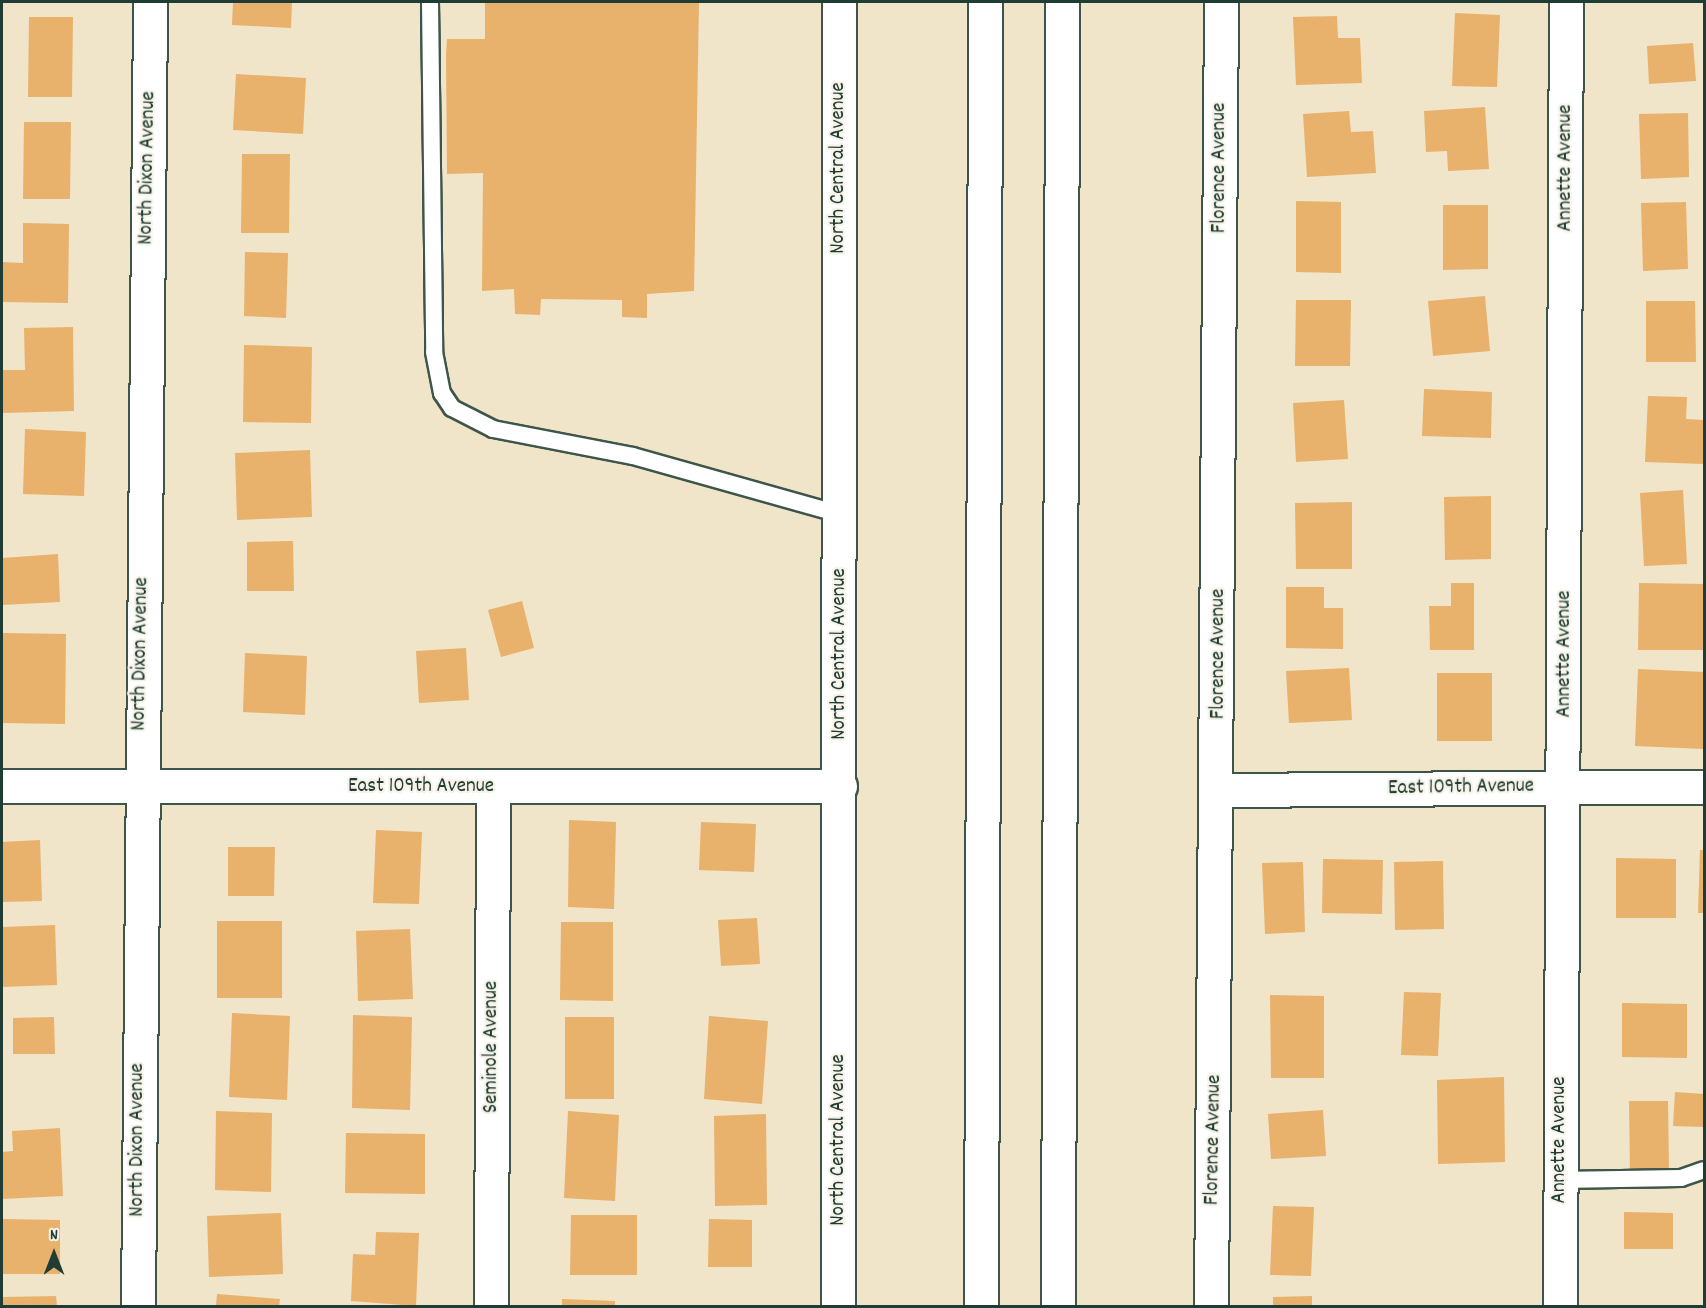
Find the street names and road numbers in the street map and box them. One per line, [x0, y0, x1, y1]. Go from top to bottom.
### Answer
street label: North Central Avenue [826, 82, 852, 254]
street label: North Dixon Avenue [134, 91, 162, 245]
street label: Florence Avenue [1207, 103, 1233, 233]
street label: Annette Avenue [1553, 104, 1579, 232]
street label: North Central Avenue [827, 568, 853, 740]
street label: North Dixon Avenue [127, 577, 155, 731]
street label: Florence Avenue [1206, 589, 1232, 719]
street label: Annette Avenue [1552, 590, 1578, 718]
street label: East 109th Avenue [348, 774, 494, 800]
street label: East 109th Avenue [1388, 774, 1534, 802]
street label: Seminole Avenue [479, 981, 505, 1113]
street label: North Central Avenue [826, 1054, 852, 1226]
street label: North Dixon Avenue [125, 1063, 151, 1217]
street label: Florence Avenue [1200, 1075, 1228, 1205]
street label: Annette Avenue [1547, 1076, 1573, 1204]

